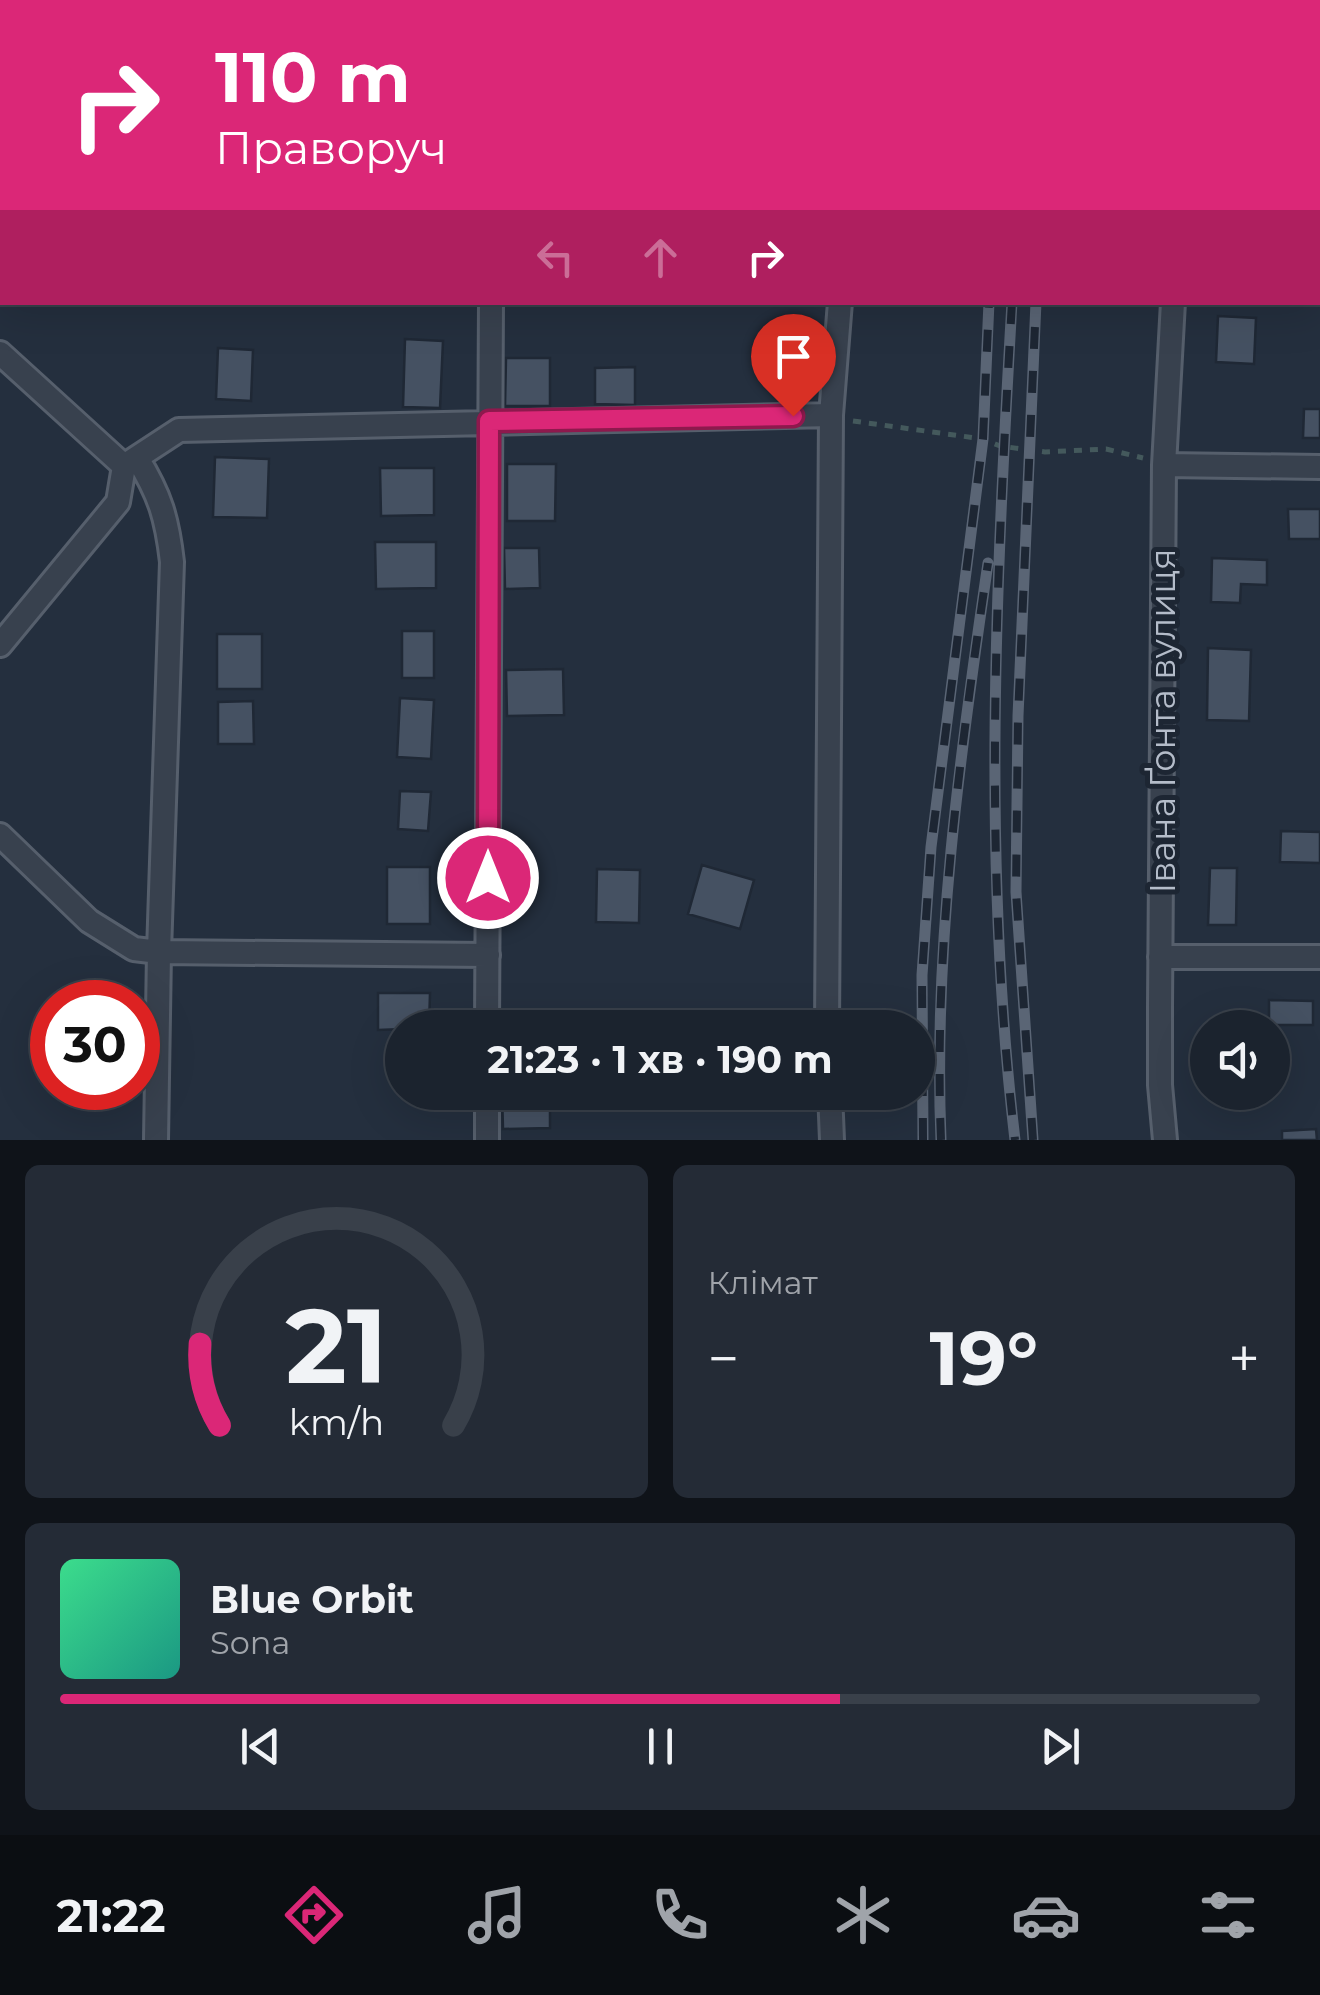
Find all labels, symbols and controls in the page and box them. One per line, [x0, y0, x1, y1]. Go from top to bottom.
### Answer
text: 110 m [215, 34, 411, 120]
icon: right [50, 40, 180, 170]
text: Праворуч [215, 120, 447, 175]
icon: left [528, 230, 583, 285]
icon: ahead [633, 230, 688, 285]
icon: right [738, 230, 793, 285]
pin [751, 314, 836, 417]
icon: arrive [766, 329, 821, 384]
street label: Івана Ґонта вулиця [1141, 549, 1184, 894]
position arrow [436, 826, 540, 930]
speed limit sign: 30 [30, 980, 160, 1110]
map controls [1190, 1010, 1290, 1110]
button: sound [1190, 1010, 1290, 1110]
text: 21:23 · 1 хв · 190 m [487, 1036, 833, 1083]
text: Клімат [708, 1263, 818, 1302]
text: 21 [285, 1282, 387, 1409]
text: 19° [929, 1312, 1038, 1404]
text: − [708, 1325, 739, 1392]
text: + [1228, 1325, 1260, 1392]
text: km/h [289, 1400, 384, 1444]
text: Blue Orbit [210, 1576, 414, 1623]
text: Sona [210, 1623, 290, 1662]
icon: previous [233, 1719, 288, 1774]
icon: pause [633, 1719, 688, 1774]
icon: next [1033, 1719, 1088, 1774]
icon: directions [279, 1880, 349, 1950]
icon: music [462, 1880, 532, 1950]
icon: phone [645, 1880, 715, 1950]
icon: climate [828, 1880, 898, 1950]
icon: car [1011, 1880, 1081, 1950]
icon: filters [1193, 1880, 1263, 1950]
text: 21:22 [56, 1888, 166, 1943]

